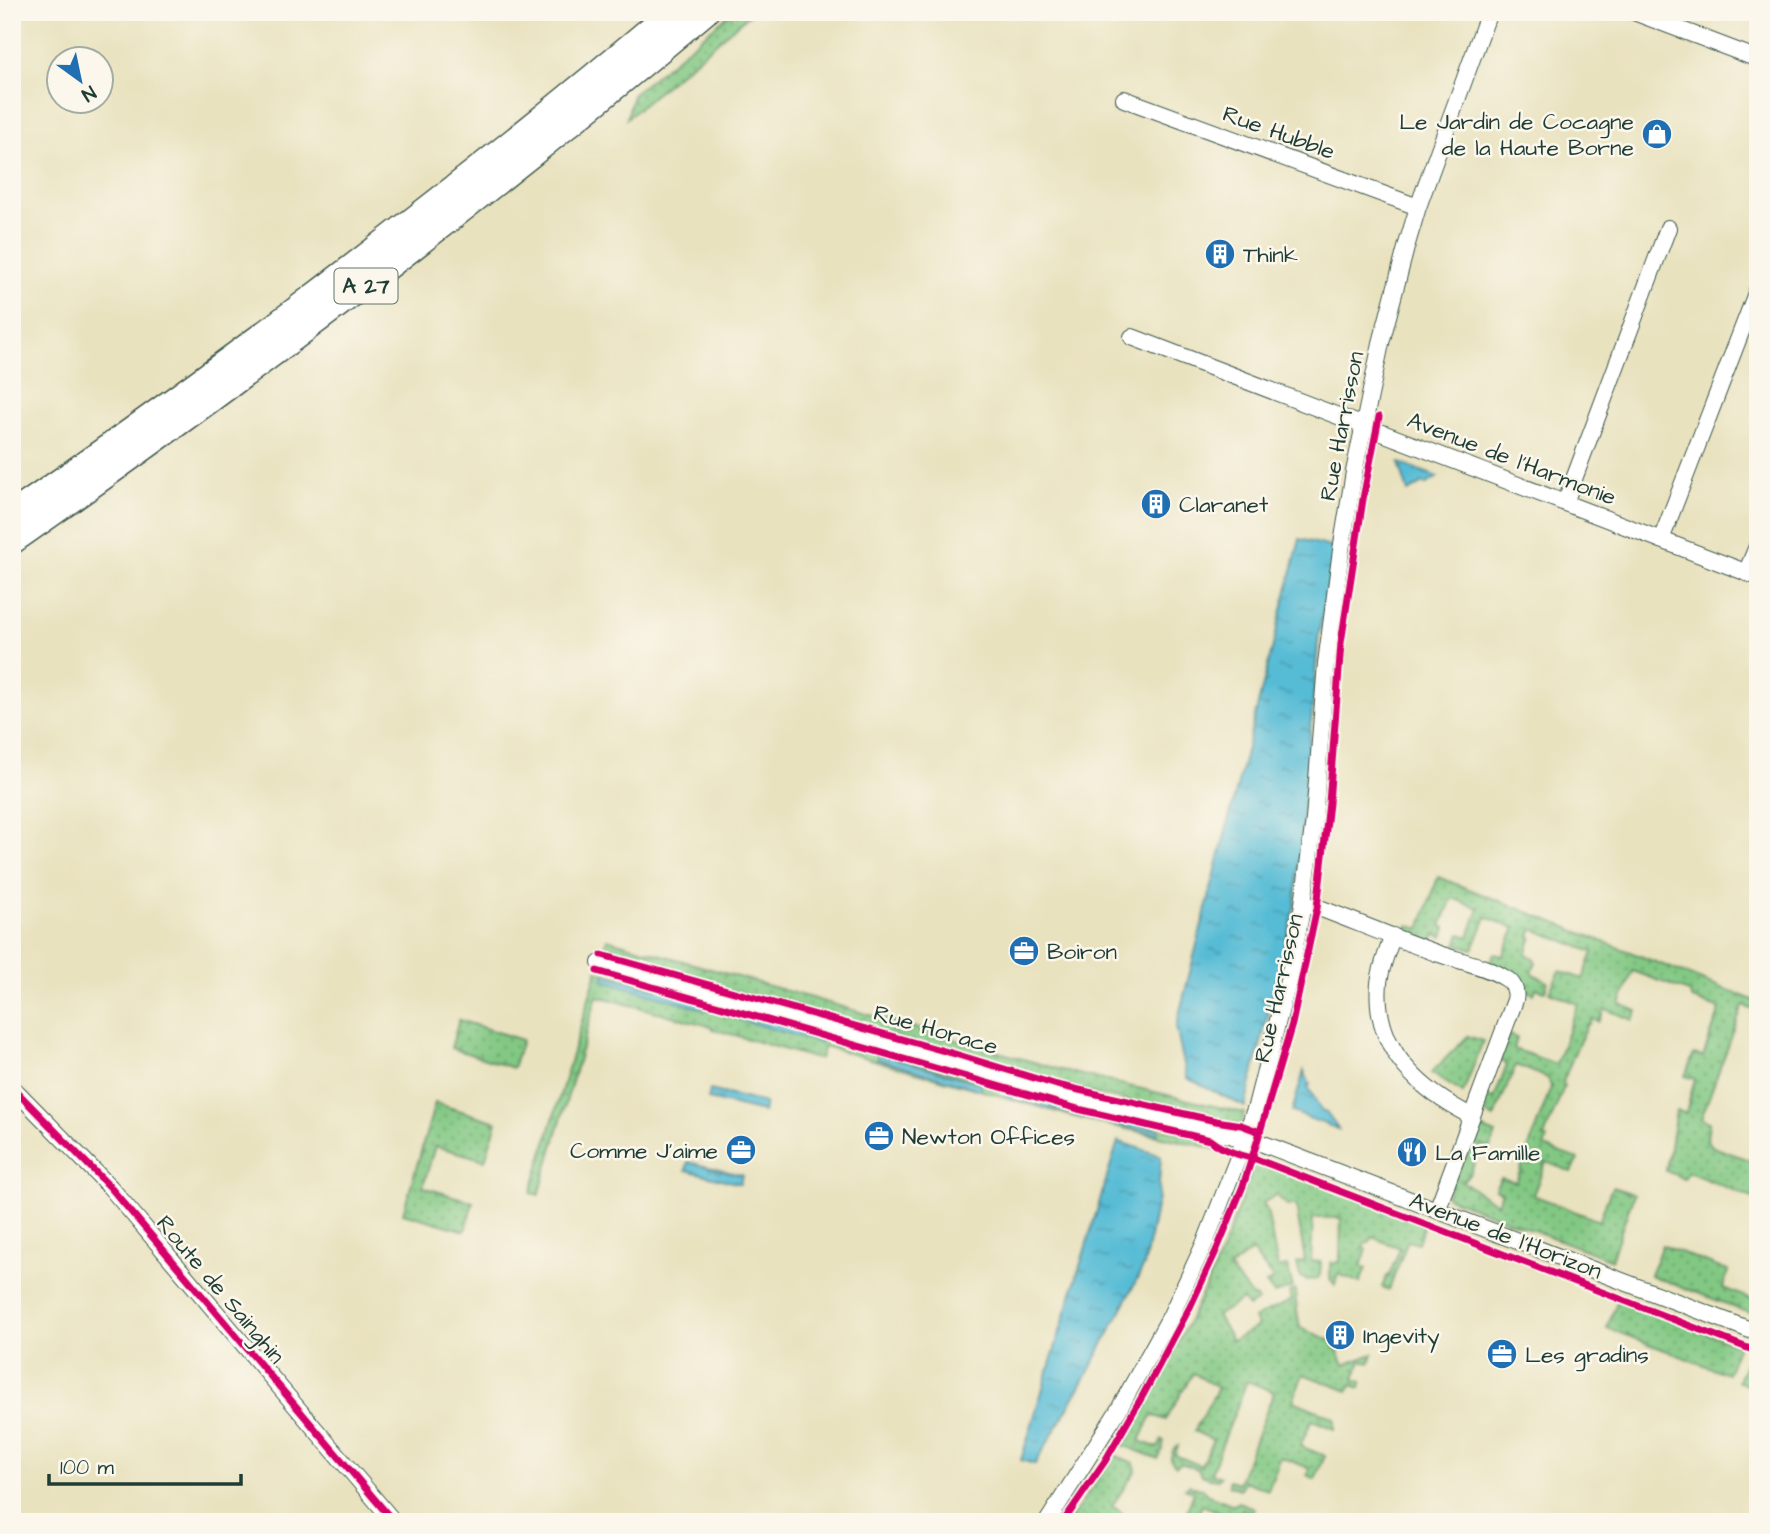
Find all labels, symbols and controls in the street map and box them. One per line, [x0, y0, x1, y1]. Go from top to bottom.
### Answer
north arrow [46, 46, 116, 116]
text: N [76, 78, 101, 108]
street label: Rue Hubble [1218, 98, 1339, 168]
place label: Le Jardin de Cocagne de la Haute Borne [1399, 106, 1634, 164]
shop icon: Le Jardin de Cocagne de la Haute Borne [1640, 117, 1674, 151]
building icon: Think [1203, 237, 1237, 271]
place label: Think [1243, 239, 1298, 271]
road number: A 27 [334, 268, 398, 304]
street label: Rue Harrisson [1312, 349, 1372, 504]
street label: Avenue de l'Harmonie [1403, 404, 1621, 514]
building icon: Claranet [1139, 487, 1173, 521]
place label: Claranet [1179, 489, 1269, 521]
street label: Rue Harrisson [1246, 911, 1312, 1066]
office icon: Boiron [1007, 934, 1041, 968]
place label: Boiron [1047, 936, 1117, 968]
street label: Rue Horace [870, 997, 1002, 1063]
office icon: Newton Offices [862, 1119, 896, 1153]
place label: Newton Offices [902, 1121, 1075, 1153]
office icon: Comme J'aime [724, 1133, 758, 1167]
place label: Comme J'aime [570, 1135, 718, 1167]
restaurant icon: La Famille [1395, 1135, 1429, 1169]
place label: La Famille [1435, 1137, 1541, 1169]
street label: Avenue de l'Horizon [1405, 1185, 1606, 1287]
street label: Route de Sainghin [148, 1208, 292, 1371]
building icon: Ingevity [1323, 1318, 1357, 1352]
place label: Ingevity [1363, 1320, 1440, 1353]
office icon: Les gradins [1485, 1337, 1519, 1371]
place label: Les gradins [1525, 1339, 1649, 1372]
scale bar [49, 1443, 242, 1487]
text: 100 m [60, 1453, 115, 1482]

